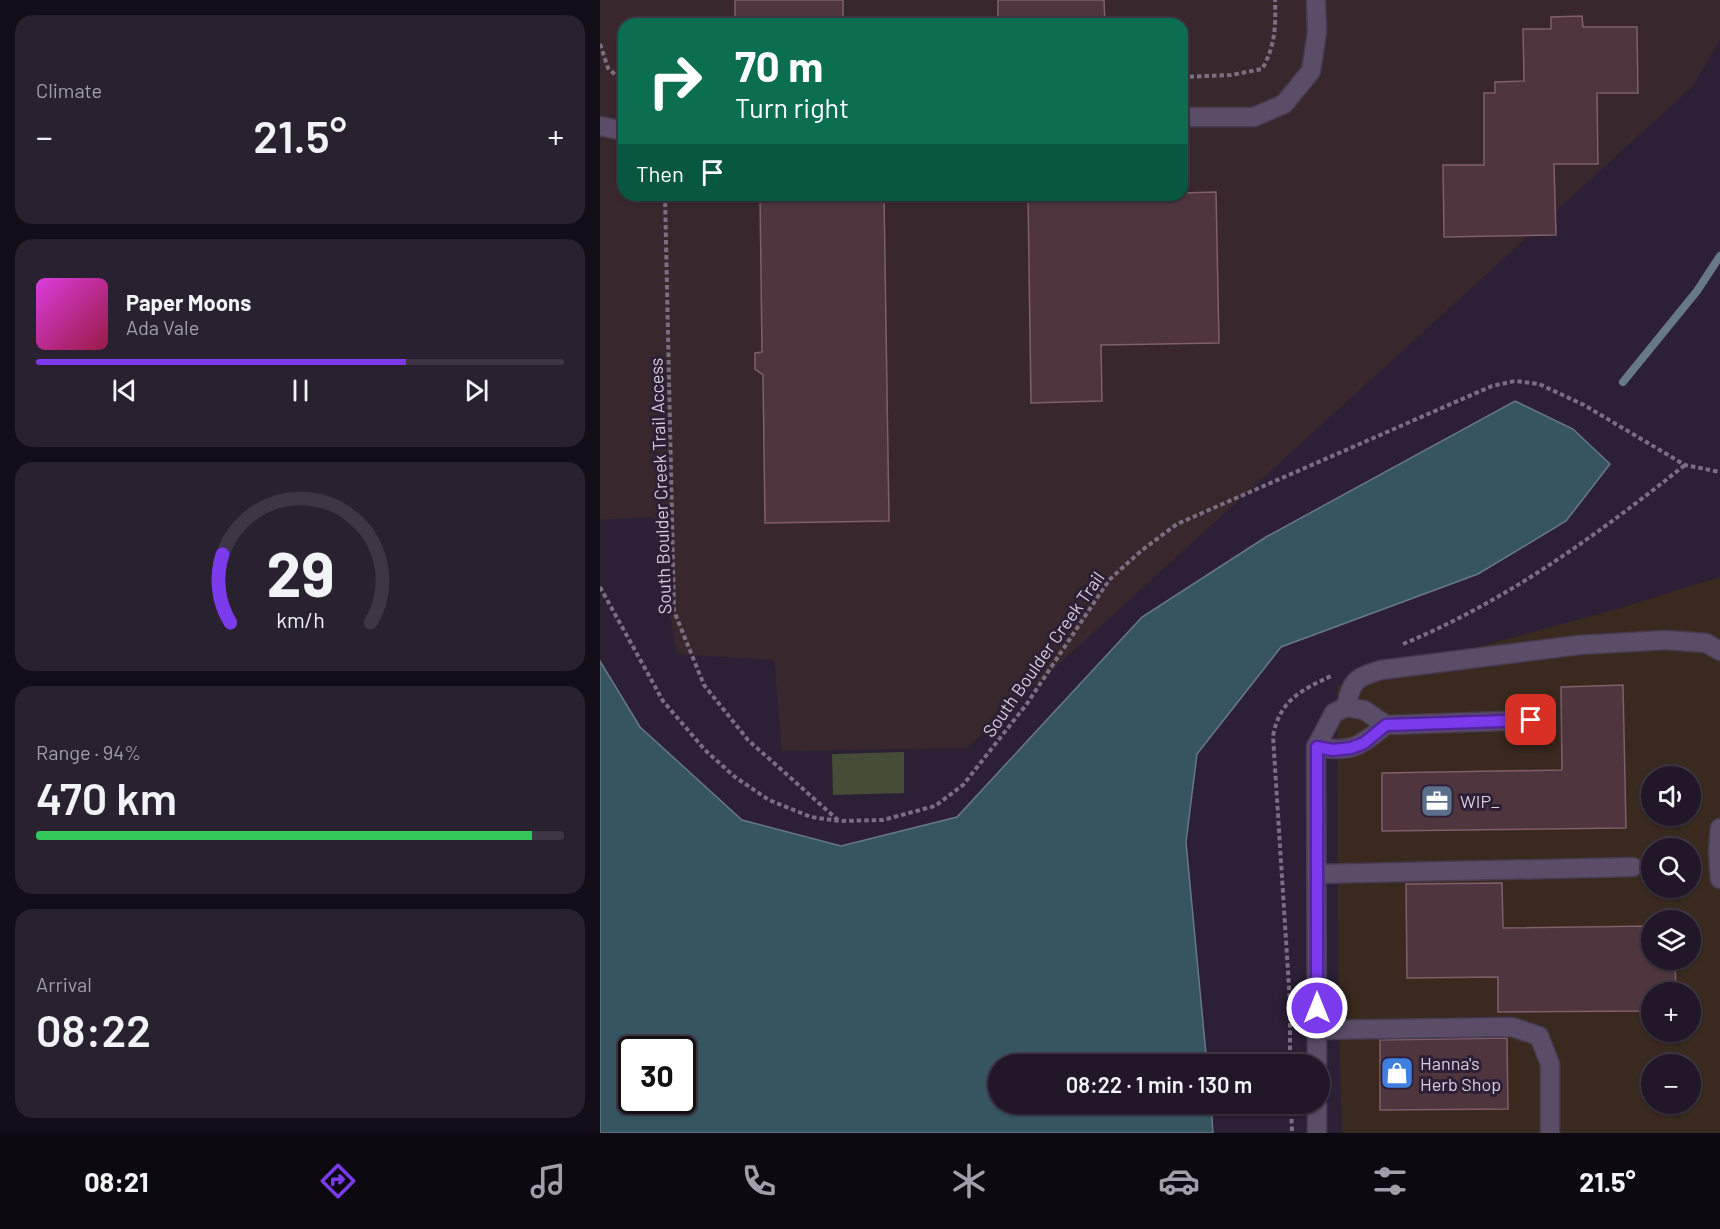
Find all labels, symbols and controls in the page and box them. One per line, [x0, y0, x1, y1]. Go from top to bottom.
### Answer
text: 70 m [735, 40, 823, 90]
icon: right [636, 42, 714, 120]
text: Climate [36, 78, 102, 102]
text: Turn right [735, 91, 849, 123]
text: 21.5° [253, 108, 347, 162]
text: − [36, 116, 53, 156]
text: + [547, 116, 564, 156]
icon: arrive [696, 156, 729, 189]
text: Then [636, 160, 684, 186]
text: Paper Moons [126, 289, 251, 315]
text: Ada Vale [126, 315, 199, 339]
street label: South Boulder Creek Trail Access [645, 357, 675, 615]
icon: previous [108, 374, 141, 407]
icon: pause [284, 374, 317, 407]
icon: next [460, 374, 493, 407]
text: 29 [266, 536, 334, 610]
street label: South Boulder Creek Trail [977, 567, 1109, 741]
text: km/h [276, 608, 324, 633]
pin [1505, 694, 1556, 745]
icon: arrive [1514, 703, 1547, 736]
text: Range · 94% [36, 740, 141, 764]
map controls [1641, 766, 1701, 1114]
button: sound [1641, 766, 1701, 826]
text: 470 km [36, 770, 177, 824]
office icon: WIP_ [1419, 783, 1455, 819]
place label: WIP_ [1460, 790, 1500, 812]
button: search [1641, 838, 1701, 898]
button: layers [1641, 910, 1701, 970]
text: Arrival [36, 972, 92, 996]
position arrow [1285, 976, 1349, 1040]
button: + [1641, 982, 1701, 1042]
text: 08:22 [36, 1002, 151, 1056]
speed limit sign: 30 [618, 1036, 696, 1114]
place label: Hanna's Herb Shop [1420, 1052, 1501, 1095]
button: − [1641, 1054, 1701, 1114]
shop icon: Hanna's Herb Shop [1379, 1055, 1415, 1091]
text: 08:22 · 1 min · 130 m [1066, 1071, 1252, 1097]
icon: directions [317, 1160, 359, 1202]
icon: music [527, 1160, 569, 1202]
icon: phone [738, 1160, 780, 1202]
icon: climate [948, 1160, 990, 1202]
icon: car [1158, 1160, 1200, 1202]
icon: filters [1369, 1160, 1411, 1202]
text: 08:21 [84, 1165, 149, 1197]
text: 21.5° [1579, 1165, 1636, 1197]

